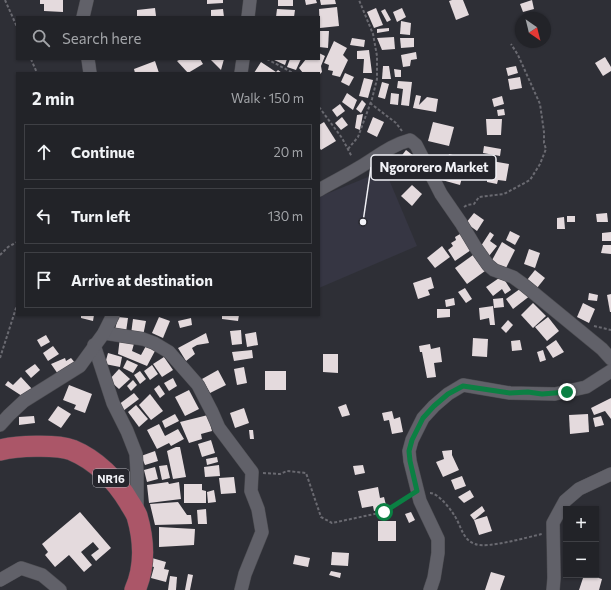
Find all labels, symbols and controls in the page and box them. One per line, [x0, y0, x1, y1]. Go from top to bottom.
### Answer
north arrow [515, 12, 551, 48]
search box [16, 16, 320, 60]
icon: search [30, 27, 52, 49]
text: Search here [62, 29, 141, 47]
text: 2 min [32, 88, 74, 109]
text: Walk · 150 m [231, 90, 304, 106]
icon: ahead [33, 141, 55, 163]
text: Continue [71, 143, 135, 161]
text: 20 m [274, 144, 303, 160]
callout: Ngororero Market [371, 155, 496, 180]
text: Ngororero Market [380, 159, 489, 175]
icon: left [33, 205, 55, 227]
text: Turn left [71, 207, 130, 225]
text: 130 m [268, 208, 303, 224]
icon: arrive [33, 269, 55, 291]
text: Arrive at destination [71, 271, 213, 289]
route end [558, 383, 576, 401]
road number: NR16 [93, 469, 129, 487]
route start [375, 503, 393, 521]
map controls [563, 506, 599, 578]
button: + [563, 506, 599, 542]
button: − [563, 542, 599, 578]

